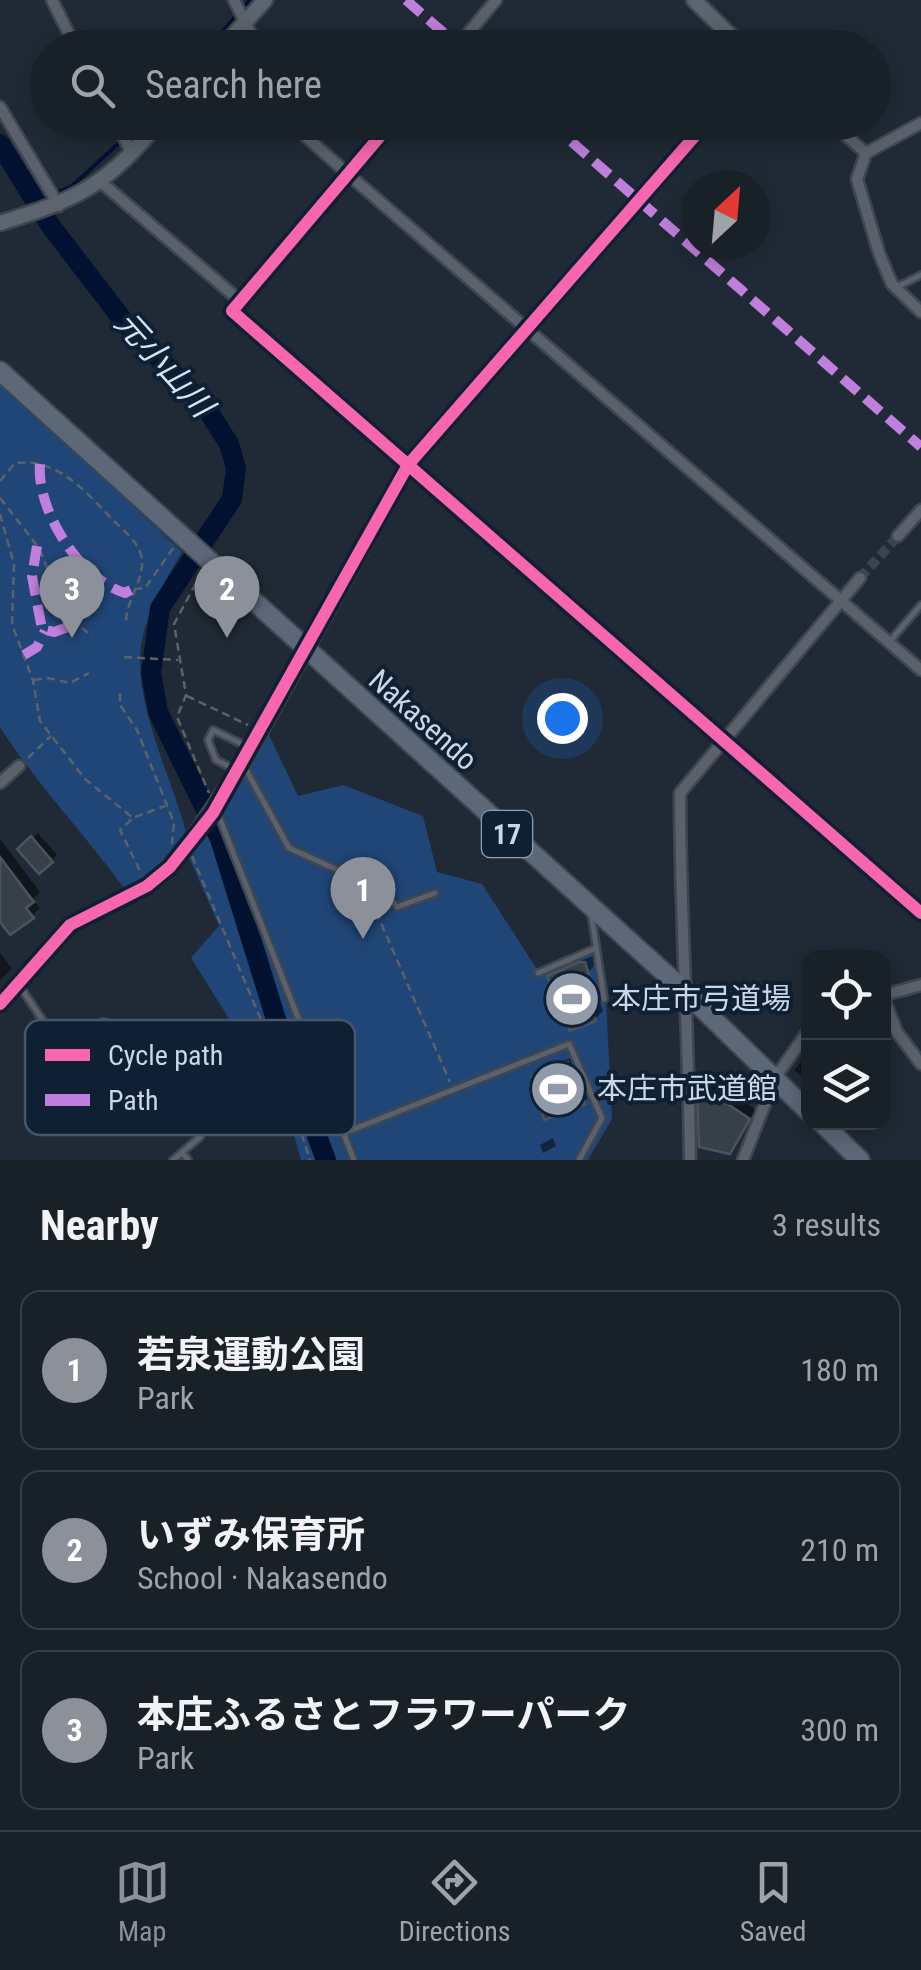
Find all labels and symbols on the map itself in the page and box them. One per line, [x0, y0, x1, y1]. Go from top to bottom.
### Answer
north arrow [681, 170, 771, 260]
water label: 元小山川 [107, 304, 223, 426]
pin: 3 [40, 556, 104, 638]
pin: 2 [194, 556, 260, 638]
street label: Nakasendo [362, 662, 484, 777]
your location [537, 693, 588, 744]
road number: 17 [482, 811, 532, 857]
pin: 1 [330, 856, 396, 939]
sports icon: 本庄市弓道場 [542, 969, 602, 1029]
place label: 本庄市弓道場 [611, 981, 791, 1016]
legend [25, 1020, 355, 1135]
text: Cycle path [108, 1039, 223, 1072]
sports icon: 本庄市武道館 [528, 1059, 588, 1119]
place label: 本庄市武道館 [597, 1071, 777, 1106]
text: Path [108, 1084, 159, 1117]

